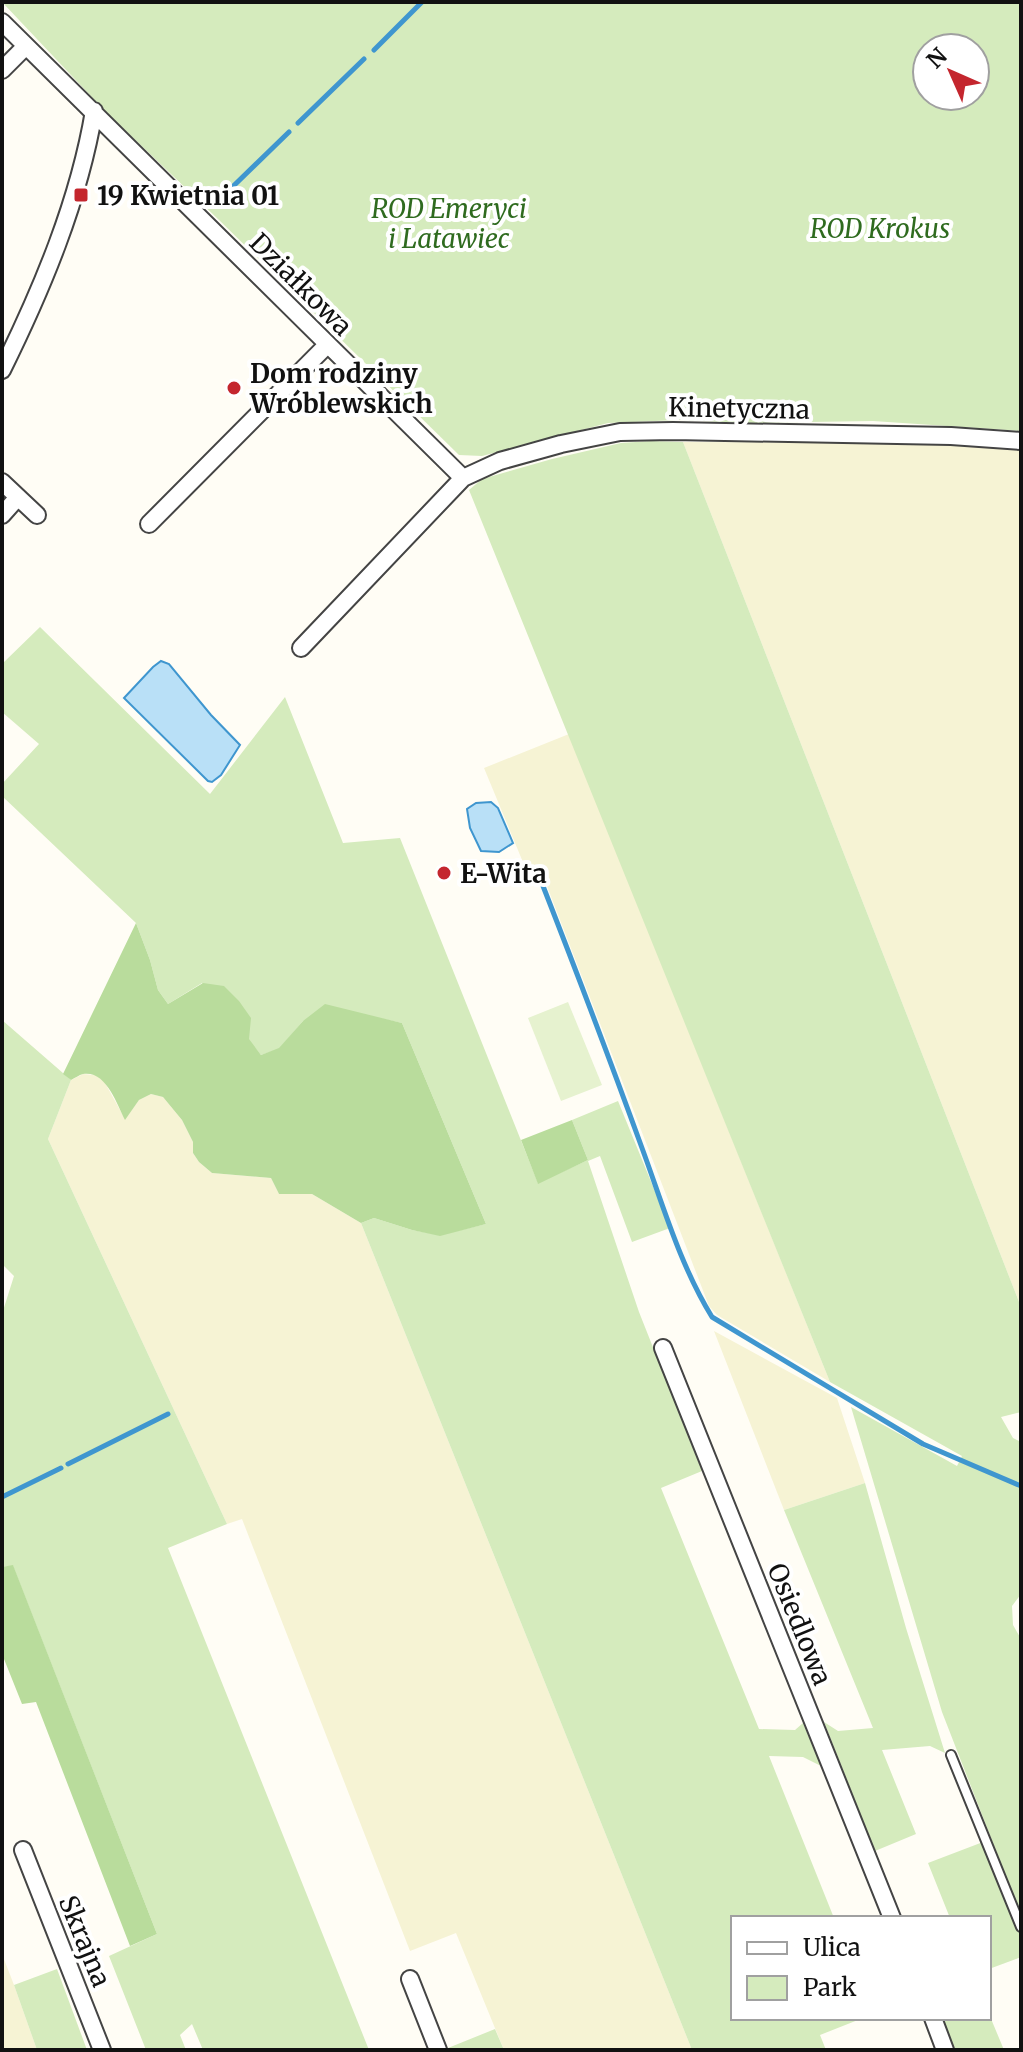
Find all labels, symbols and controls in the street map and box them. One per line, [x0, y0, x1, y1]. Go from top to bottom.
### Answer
north arrow [911, 32, 991, 112]
text: N [921, 41, 953, 74]
place label: 19 Kwietnia 01 [97, 179, 279, 212]
marker: 19 Kwietnia 01 [72, 186, 90, 204]
park label: ROD Emeryci i Latawiec [371, 192, 527, 255]
park label: ROD Krokus [810, 212, 950, 245]
street label: Działkowa [243, 226, 359, 342]
place label: Dom rodziny Wróblewskich [249, 357, 433, 420]
marker: Dom rodziny Wróblewskich [225, 379, 243, 397]
street label: Kinetyczna [668, 390, 810, 426]
place label: E-Wita [460, 857, 547, 890]
marker: E-Wita [435, 864, 453, 882]
street label: Osiedlowa [761, 1558, 839, 1690]
street label: Skrajna [52, 1890, 118, 1992]
legend [731, 1916, 991, 2020]
text: Ulica [803, 1932, 861, 1963]
text: Park [803, 1972, 857, 2003]

